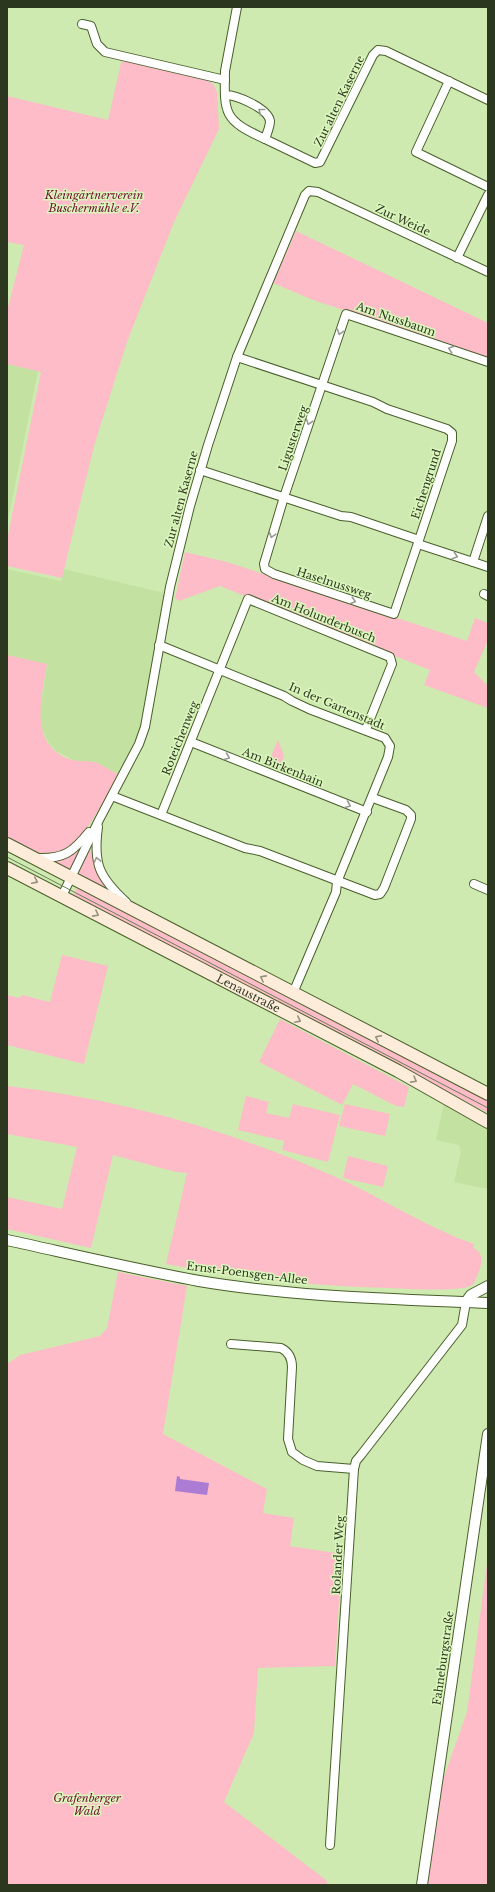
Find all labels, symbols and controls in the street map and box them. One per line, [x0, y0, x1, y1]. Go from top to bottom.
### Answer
street label: Zur alten Kaserne [311, 53, 367, 149]
one-way arrow [259, 109, 266, 116]
park label: Kleingärtnerverein Buschermühle e.V. [44, 188, 143, 215]
street label: Zur Weide [373, 201, 433, 239]
street label: Am Nussbaum [354, 299, 438, 339]
one-way arrow [336, 328, 344, 335]
one-way arrow [448, 345, 455, 354]
street label: Ligusterweg [275, 403, 311, 473]
one-way arrow [306, 418, 314, 425]
street label: Eichengrund [408, 446, 444, 521]
street label: Zur alten Kaserne [161, 449, 201, 549]
one-way arrow [268, 531, 277, 538]
one-way arrow [451, 551, 458, 560]
street label: Haselnussweg [295, 564, 374, 602]
street label: Am Holunderbusch [269, 590, 379, 645]
one-way arrow [350, 596, 357, 604]
street label: In der Gartenstadt [287, 679, 388, 733]
street label: Roteichenweg [159, 698, 201, 777]
street label: Am Birkenhain [240, 744, 326, 790]
one-way arrow [223, 752, 230, 760]
one-way arrow [344, 800, 351, 808]
one-way arrow [93, 857, 102, 864]
one-way arrow [30, 877, 38, 884]
one-way arrow [92, 909, 100, 917]
street label: Lenaustraße [214, 971, 283, 1016]
one-way arrow [260, 975, 267, 982]
one-way arrow [294, 1015, 302, 1023]
one-way arrow [375, 1035, 383, 1042]
one-way arrow [409, 1075, 417, 1083]
street label: Ernst-Poensgen-Allee [186, 1259, 308, 1287]
street label: Rolander Weg [329, 1515, 347, 1595]
street label: Fahneburgstraße [429, 1610, 457, 1706]
park label: Grafenberger Wald [53, 1791, 122, 1818]

